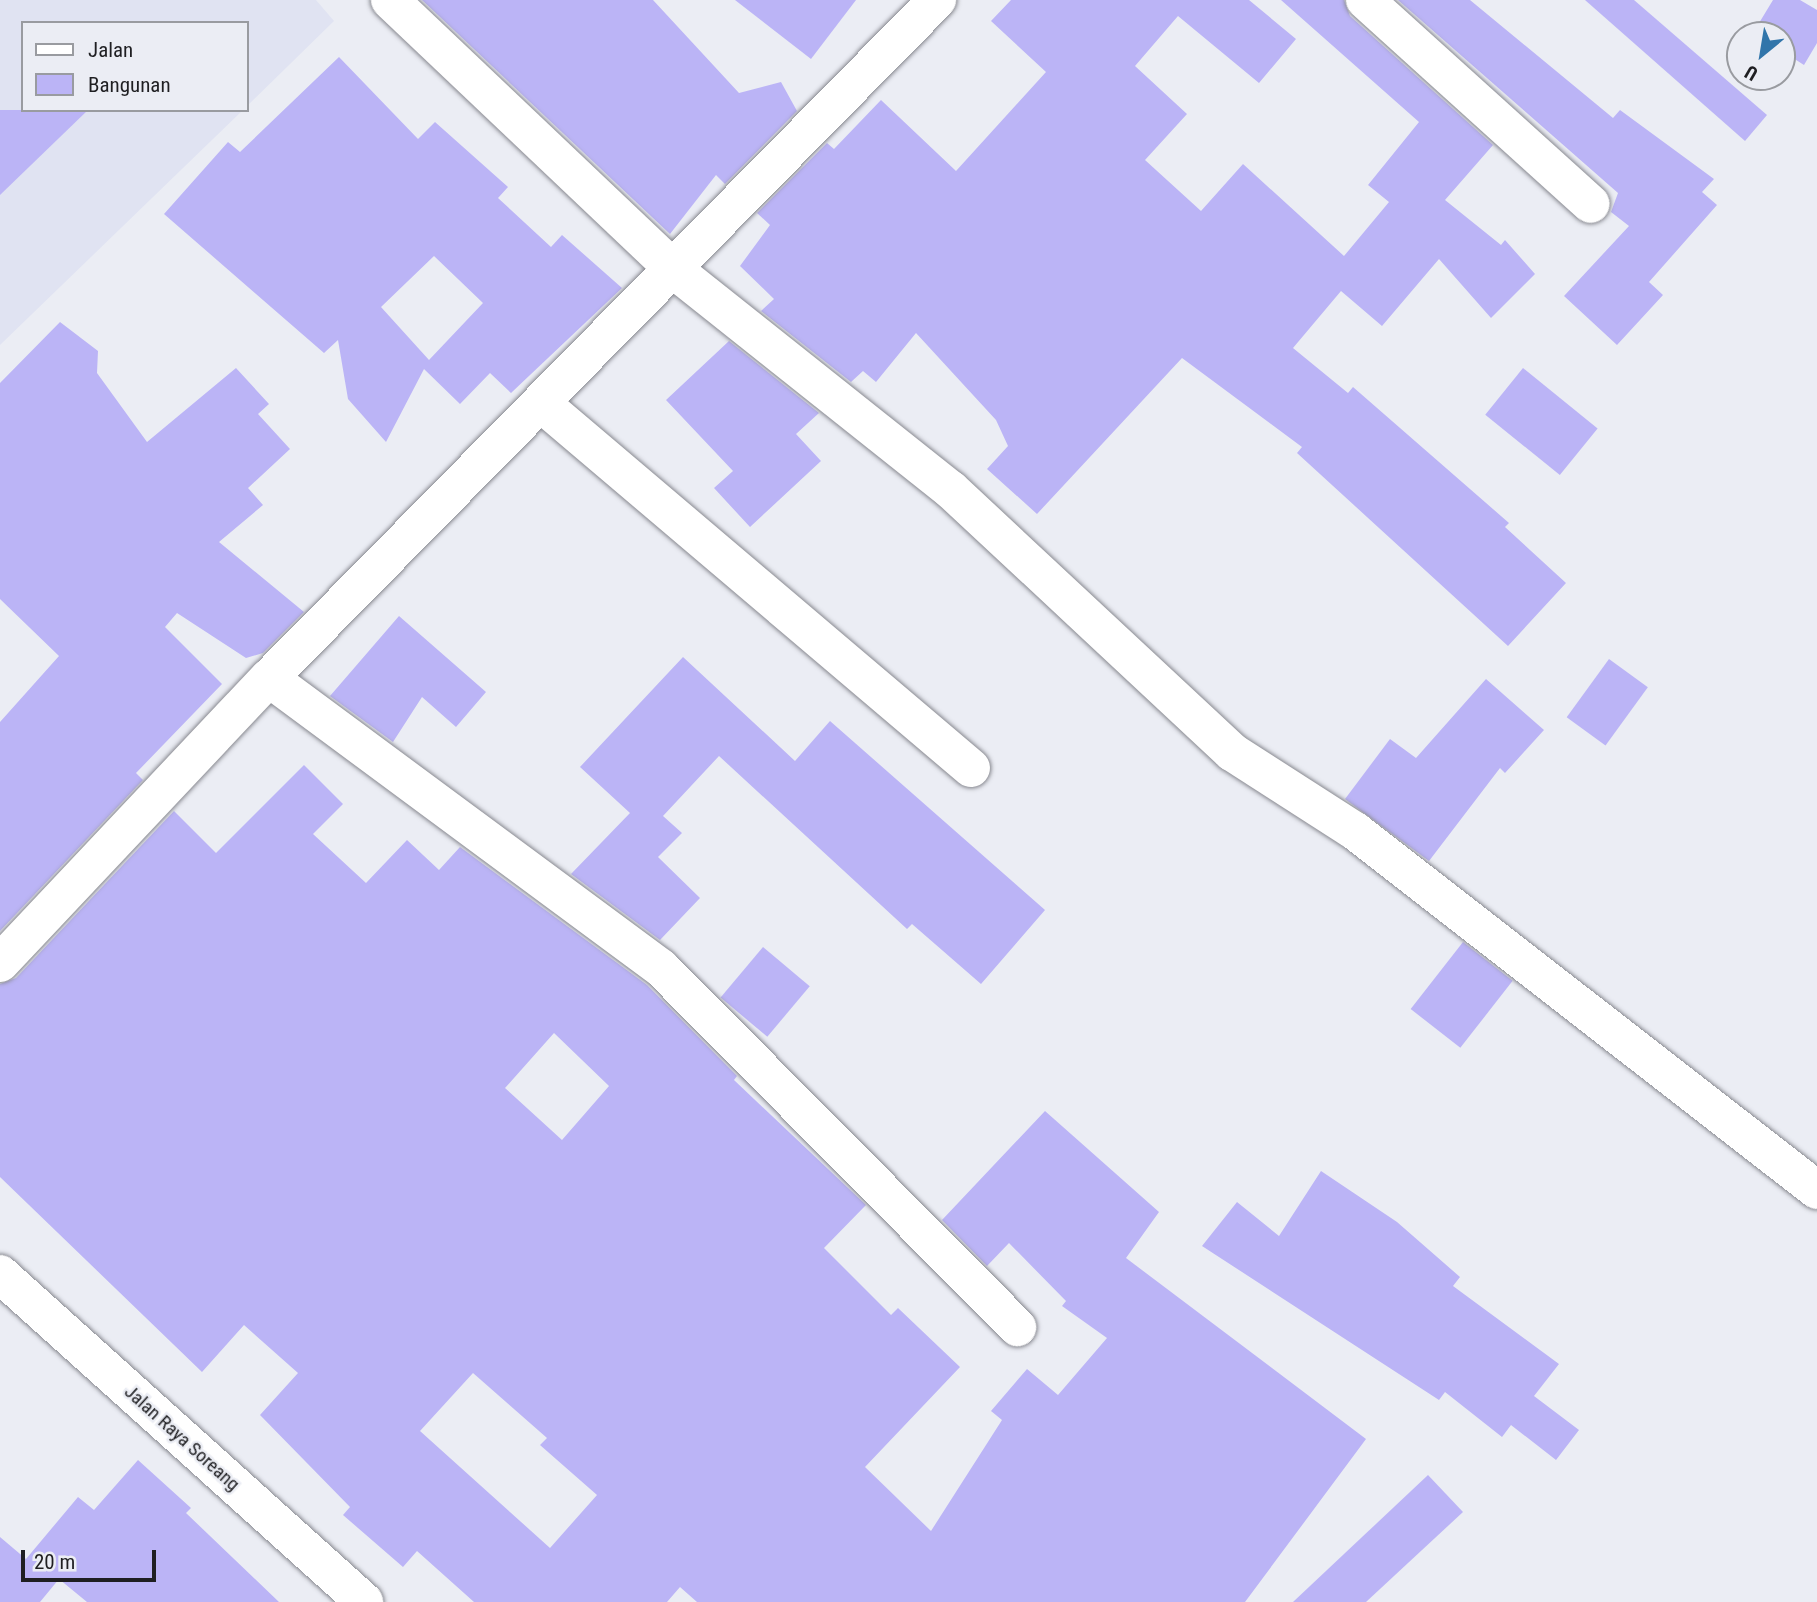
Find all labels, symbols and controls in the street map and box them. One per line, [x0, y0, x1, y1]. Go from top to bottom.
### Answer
legend [21, 21, 248, 112]
north arrow [1726, 21, 1796, 91]
text: Jalan [88, 38, 133, 62]
text: U [1741, 60, 1762, 86]
text: Bangunan [88, 73, 171, 97]
street label: Jalan Raya Soreang [120, 1380, 244, 1496]
scale bar [24, 1536, 159, 1580]
text: 20 m [34, 1550, 75, 1574]

